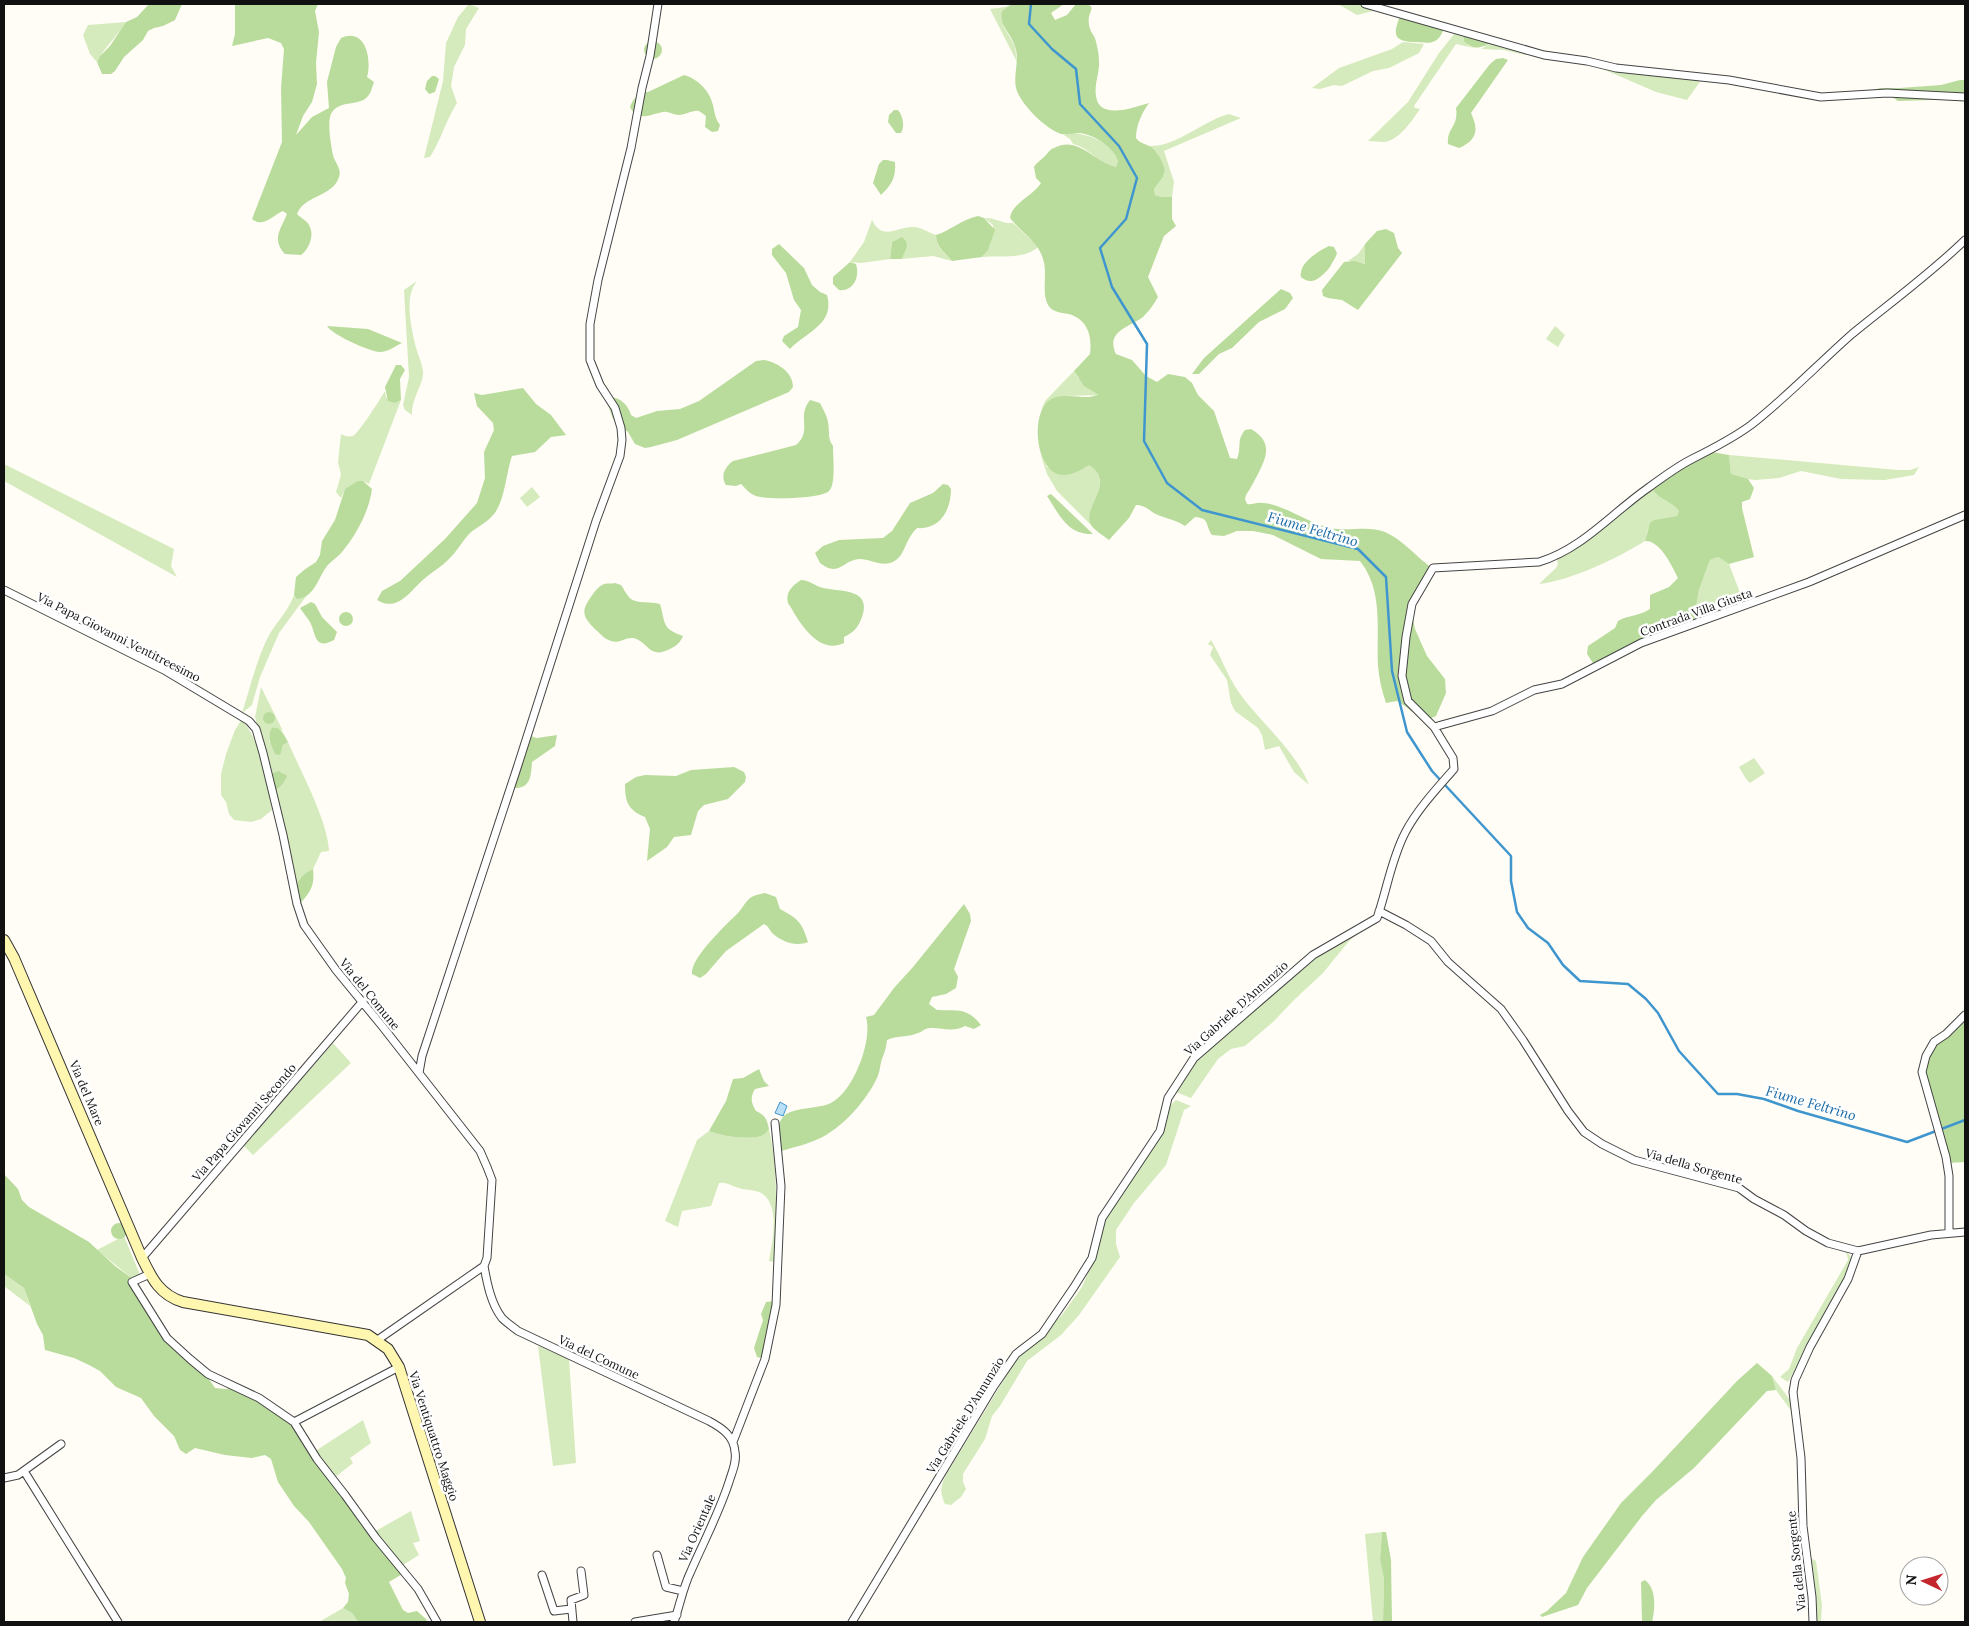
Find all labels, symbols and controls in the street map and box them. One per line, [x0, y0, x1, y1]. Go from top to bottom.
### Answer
water label: Fiume Feltrino [1266, 508, 1360, 550]
street label: Contrada Villa Giusta [1638, 585, 1754, 639]
street label: Via Papa Giovanni Ventitreesimo [34, 589, 203, 685]
street label: Via del Comune [336, 954, 404, 1033]
street label: Via Gabriele D'Annunzio [1180, 957, 1291, 1059]
street label: Via del Mare [66, 1057, 108, 1128]
street label: Via Papa Giovanni Secondo [188, 1060, 299, 1185]
water label: Fiume Feltrino [1764, 1082, 1858, 1124]
street label: Via della Sorgente [1643, 1145, 1745, 1187]
street label: Via del Comune [555, 1331, 642, 1383]
street label: Via Gabriele D'Annunzio [922, 1354, 1007, 1477]
street label: Via Ventiquattro Maggio [406, 1368, 462, 1503]
street label: Via Orientale [675, 1491, 719, 1565]
street label: Via della Sorgente [1783, 1510, 1809, 1613]
north arrow [1899, 1556, 1949, 1606]
text: N [1902, 1574, 1920, 1586]

